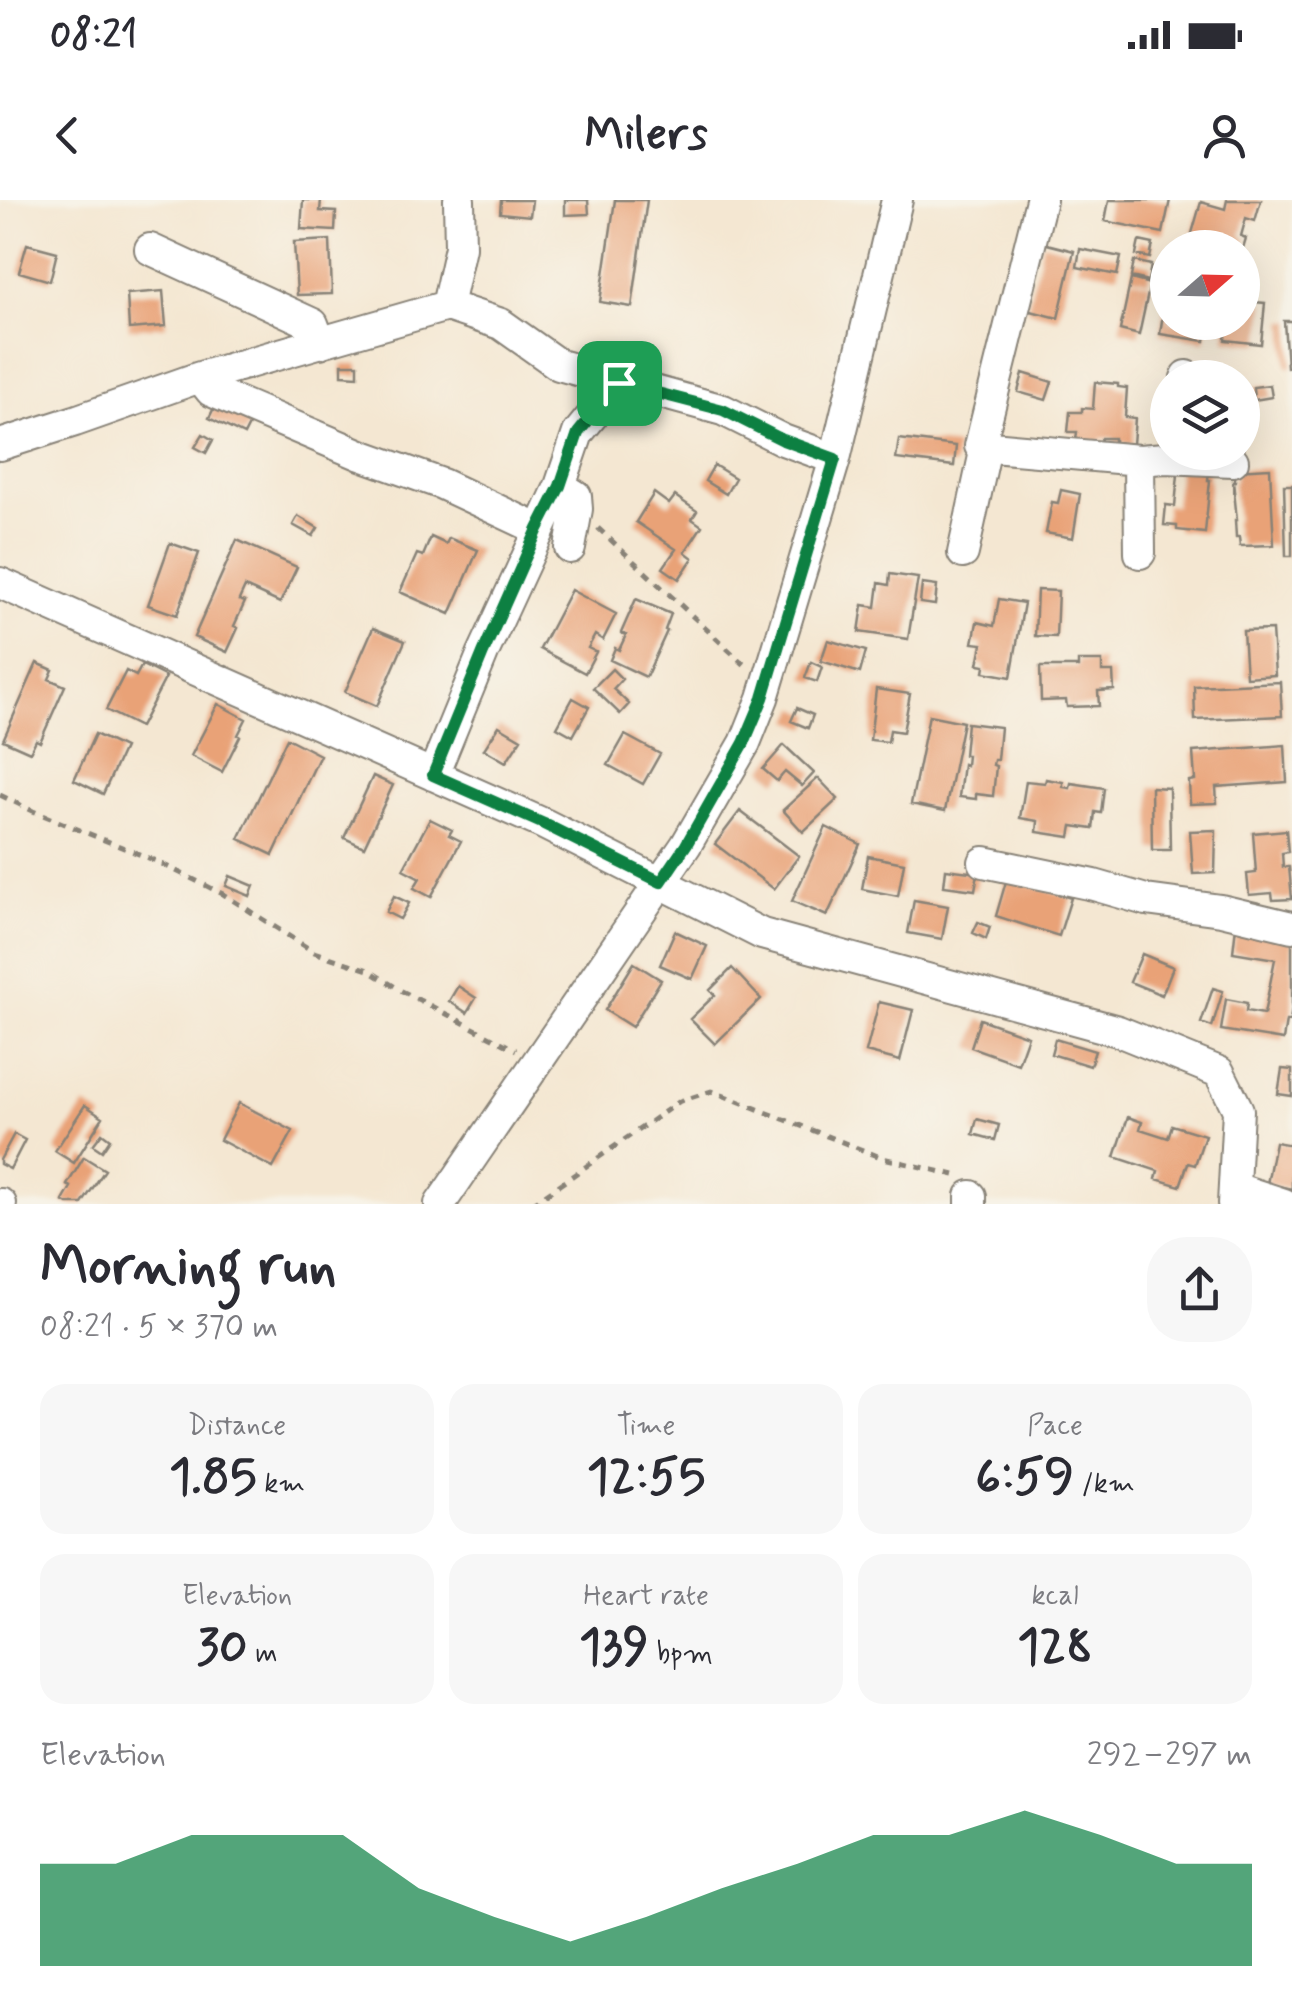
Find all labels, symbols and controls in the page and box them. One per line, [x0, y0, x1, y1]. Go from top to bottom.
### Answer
text: 08:21 [50, 11, 137, 60]
text: Milers [584, 106, 708, 165]
icon: back [40, 108, 95, 163]
icon: person [1197, 108, 1252, 163]
north arrow [1150, 230, 1260, 340]
map controls [1150, 230, 1260, 470]
pin [577, 341, 662, 426]
icon: arrive [592, 356, 647, 411]
button: layers [1150, 360, 1260, 470]
text: Morning run [40, 1232, 337, 1304]
button: share [1147, 1237, 1252, 1342]
text: 08:21 · 5 × 370 m [40, 1306, 278, 1348]
text: Distance [188, 1408, 286, 1445]
text: Time [617, 1408, 675, 1445]
text: Pace [1027, 1408, 1083, 1445]
text: 1.85 [169, 1445, 257, 1511]
text: 12:55 [587, 1445, 705, 1511]
text: 6:59 [975, 1445, 1074, 1511]
text: km [257, 1466, 305, 1503]
text: /km [1074, 1466, 1135, 1503]
text: Elevation [182, 1578, 292, 1615]
text: Heart rate [583, 1578, 709, 1615]
text: kcal [1031, 1578, 1079, 1615]
text: 30 [196, 1615, 248, 1681]
text: 139 [579, 1615, 649, 1681]
text: 128 [1017, 1615, 1093, 1681]
text: m [248, 1636, 278, 1673]
text: bpm [649, 1636, 713, 1673]
text: Elevation [40, 1734, 166, 1776]
text: 292–297 m [1087, 1734, 1252, 1776]

